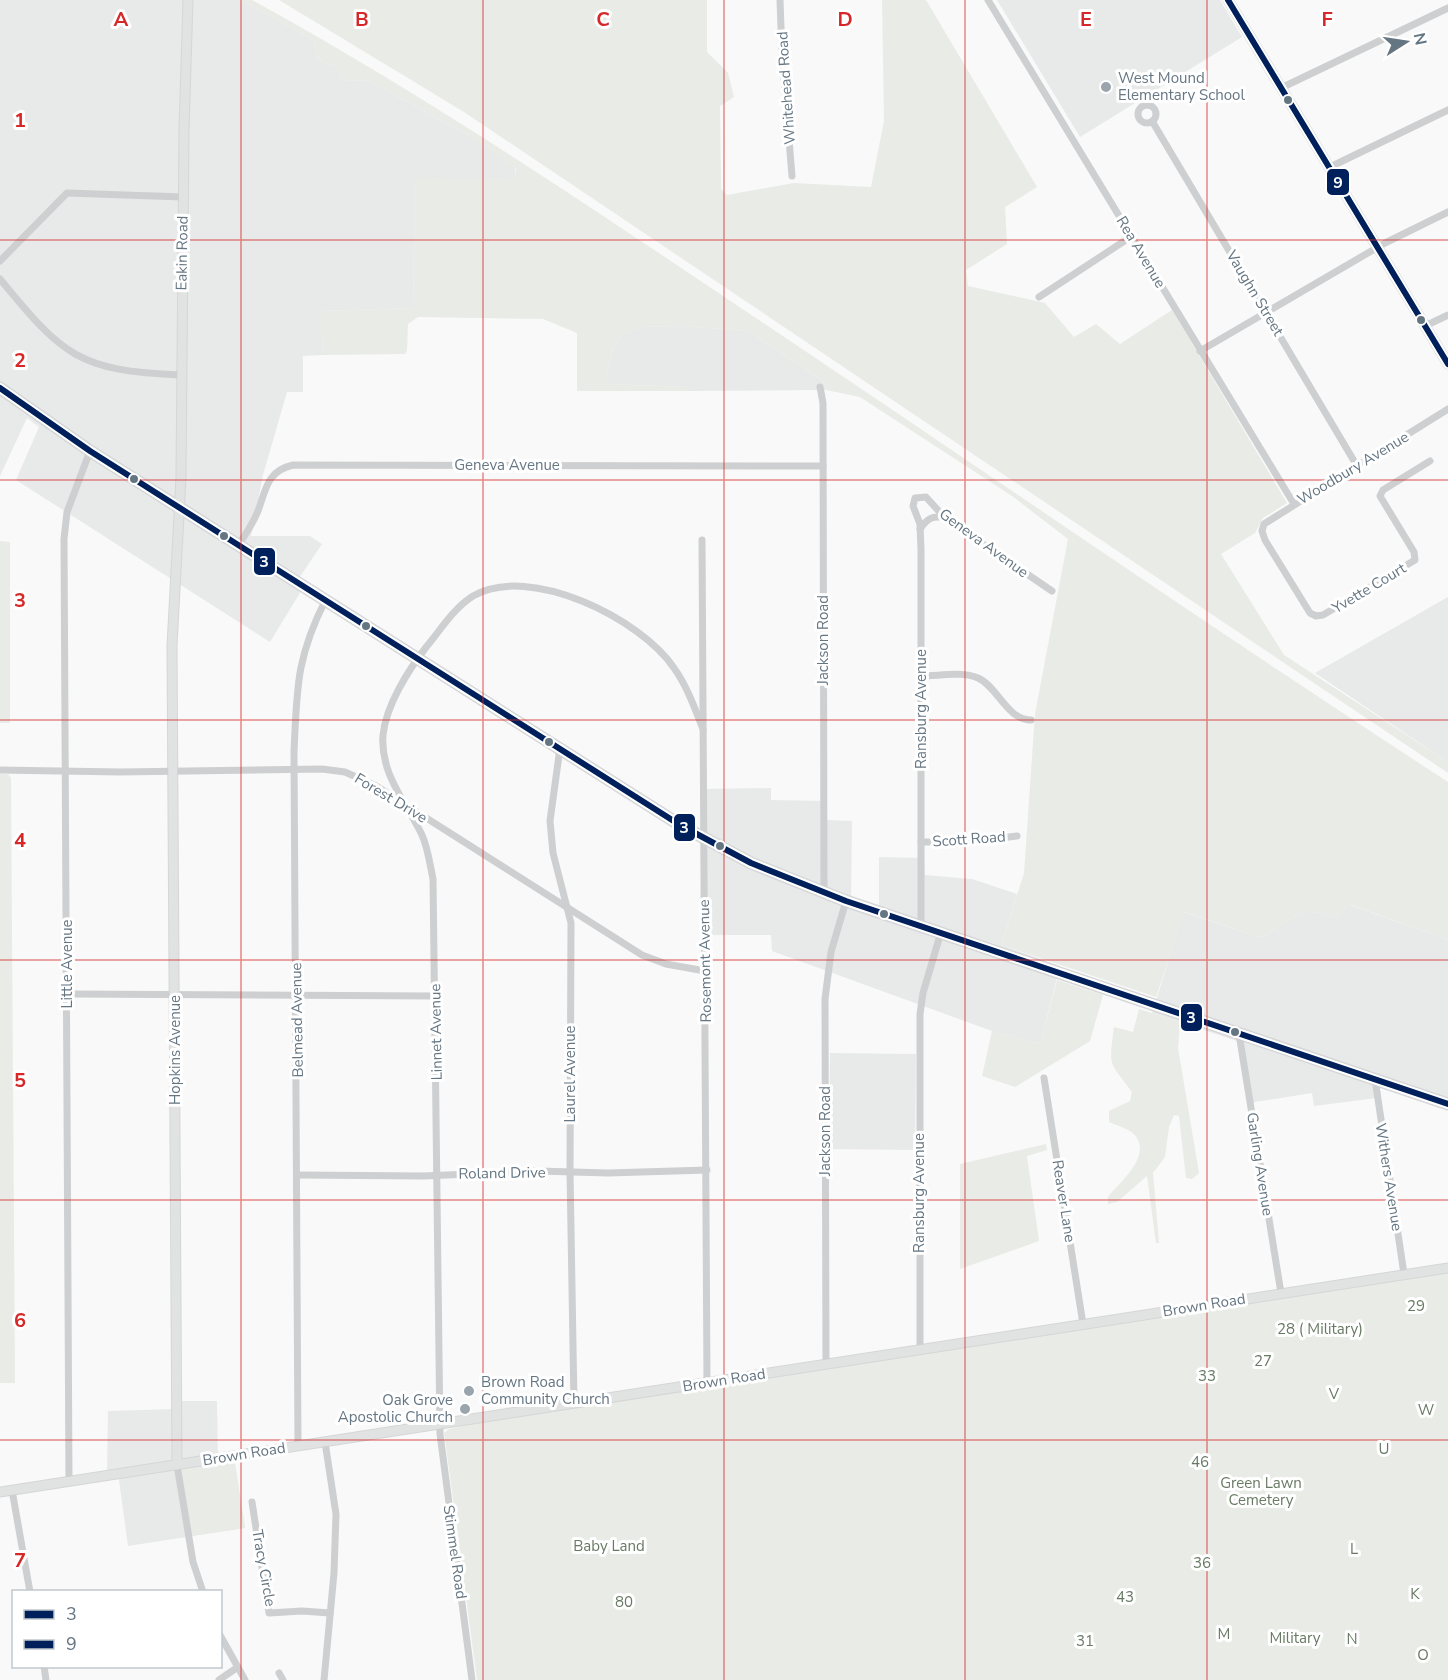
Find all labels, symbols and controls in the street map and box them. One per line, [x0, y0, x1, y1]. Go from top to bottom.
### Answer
text: A [114, 6, 129, 33]
text: B [355, 6, 369, 33]
text: C [596, 6, 610, 33]
text: D [837, 6, 853, 33]
text: E [1080, 6, 1092, 33]
text: F [1321, 6, 1333, 33]
north arrow [1376, 12, 1436, 72]
street label: Whitehead Road [772, 31, 800, 145]
text: N [1408, 31, 1432, 47]
place label: West Mound Elementary School [1118, 68, 1245, 105]
marker: West Mound Elementary School [1099, 80, 1113, 94]
unlabelled marker [1282, 94, 1294, 106]
text: 1 [14, 107, 26, 134]
line badge: 9 [1326, 168, 1350, 196]
text: 9 [1333, 172, 1343, 194]
street label: Rea Avenue [1112, 212, 1170, 292]
street label: Eakin Road [171, 215, 193, 291]
street label: Vaughn Street [1221, 246, 1289, 340]
unlabelled marker [1415, 314, 1427, 326]
text: 2 [14, 347, 26, 374]
street label: Woodbury Avenue [1294, 427, 1412, 509]
street label: Geneva Avenue [454, 455, 560, 475]
unlabelled marker [128, 473, 140, 485]
street label: Geneva Avenue [935, 504, 1033, 582]
unlabelled marker [218, 530, 230, 542]
line badge: 3 [253, 547, 276, 576]
text: 3 [259, 551, 269, 573]
street label: Yvette Court [1327, 558, 1410, 618]
text: 3 [14, 587, 26, 614]
street label: Jackson Road [813, 595, 833, 686]
unlabelled marker [360, 620, 372, 632]
street label: Ransburg Avenue [911, 649, 931, 769]
unlabelled marker [543, 736, 555, 748]
street label: Forest Drive [351, 768, 431, 828]
line badge: 3 [673, 813, 696, 842]
text: 3 [679, 817, 689, 839]
street label: Scott Road [932, 826, 1006, 852]
text: 4 [14, 827, 26, 854]
unlabelled marker [714, 840, 726, 852]
street label: Rosemont Avenue [694, 899, 716, 1023]
unlabelled marker [878, 908, 890, 920]
street label: Little Avenue [57, 919, 77, 1009]
street label: Belmead Avenue [286, 962, 308, 1078]
street label: Linnet Avenue [425, 983, 447, 1081]
street label: Hopkins Avenue [165, 995, 185, 1105]
line badge: 3 [1180, 1003, 1203, 1032]
text: 3 [1186, 1007, 1196, 1029]
street label: Laurel Avenue [560, 1025, 580, 1123]
unlabelled marker [1229, 1026, 1241, 1038]
text: 5 [14, 1067, 26, 1094]
street label: Jackson Road [815, 1086, 835, 1177]
street label: Garling Avenue [1242, 1111, 1278, 1217]
street label: Withers Avenue [1371, 1122, 1407, 1232]
street label: Ransburg Avenue [909, 1133, 929, 1253]
street label: Reaver Lane [1048, 1158, 1080, 1244]
street label: Roland Drive [458, 1162, 546, 1184]
street label: Brown Road [1161, 1289, 1247, 1321]
park label: 29 [1407, 1296, 1425, 1316]
text: 6 [14, 1307, 26, 1334]
park label: 28 ( Military) [1277, 1319, 1363, 1339]
park label: 27 [1254, 1351, 1272, 1371]
street label: Brown Road [681, 1364, 767, 1396]
park label: 33 [1198, 1366, 1216, 1386]
place label: Brown Road Community Church [481, 1372, 610, 1409]
marker: Brown Road Community Church [462, 1384, 476, 1398]
park label: V [1328, 1384, 1340, 1404]
place label: Oak Grove Apostolic Church [338, 1390, 453, 1427]
park label: W [1418, 1400, 1435, 1420]
marker: Oak Grove Apostolic Church [458, 1402, 472, 1416]
street label: Brown Road [201, 1438, 287, 1470]
park label: U [1379, 1439, 1389, 1459]
park label: 46 [1191, 1452, 1209, 1472]
park label: Green Lawn Cemetery [1220, 1473, 1302, 1510]
street label: Stimmel Road [439, 1504, 471, 1600]
street label: Tracy Circle [247, 1528, 281, 1608]
park label: Baby Land [573, 1536, 645, 1556]
park label: L [1350, 1539, 1358, 1559]
text: 7 [14, 1547, 26, 1574]
park label: 36 [1193, 1553, 1211, 1573]
park label: K [1410, 1584, 1420, 1604]
park label: 43 [1116, 1587, 1134, 1607]
legend [12, 1590, 222, 1668]
park label: 80 [615, 1592, 633, 1612]
text: 3 [66, 1602, 77, 1626]
park label: M [1218, 1624, 1230, 1644]
park label: Military [1270, 1628, 1321, 1648]
park label: N [1346, 1629, 1358, 1649]
park label: 31 [1076, 1631, 1094, 1651]
text: 9 [66, 1632, 77, 1656]
park label: O [1417, 1645, 1429, 1665]

